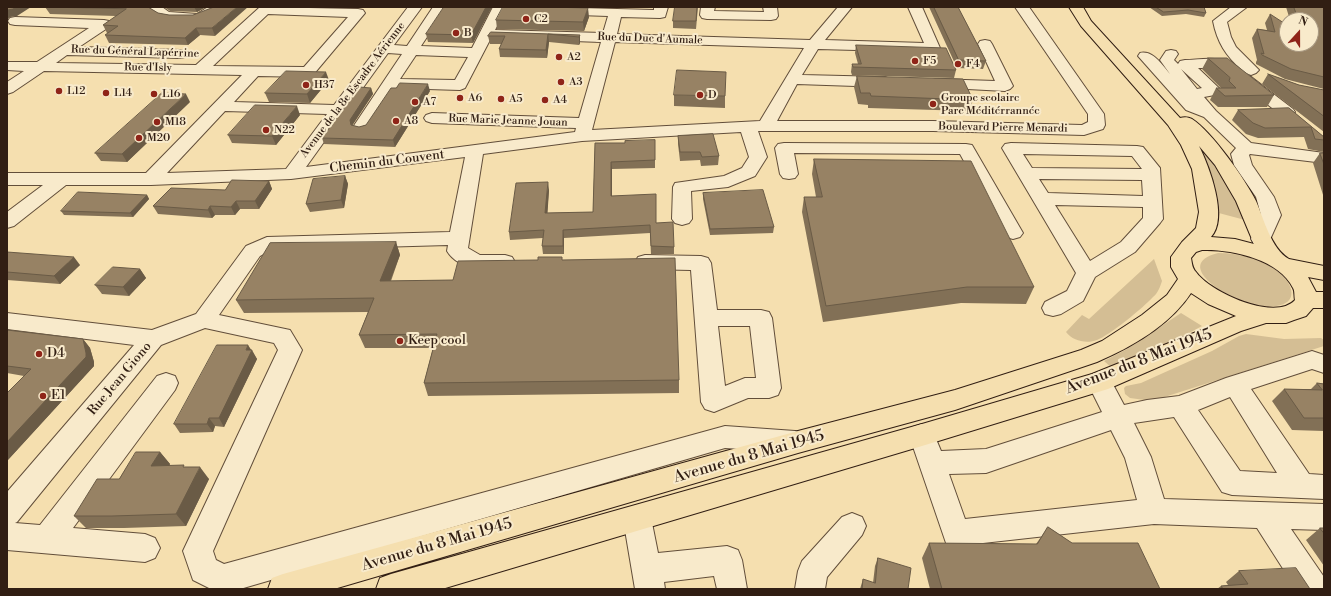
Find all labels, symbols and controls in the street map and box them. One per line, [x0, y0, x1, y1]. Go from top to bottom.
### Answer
place label: C2 [534, 12, 548, 26]
north arrow [1279, 12, 1319, 52]
marker: C2 [521, 14, 531, 24]
text: N [1296, 14, 1310, 30]
street label: Avenue de la 8e Escadre Aérienne [298, 20, 408, 160]
place label: B [464, 26, 472, 40]
marker: B [451, 28, 461, 38]
street label: Rue du Duc d'Aumale [597, 31, 703, 47]
street label: Rue du Général Lapérrine [71, 43, 199, 61]
place label: A2 [567, 50, 581, 64]
marker: A2 [554, 52, 564, 62]
place label: F5 [923, 54, 936, 68]
marker: F5 [910, 56, 920, 66]
place label: F4 [966, 57, 980, 71]
marker: F4 [953, 59, 963, 69]
street label: Rue d'Isly [124, 61, 172, 75]
place label: A3 [569, 75, 583, 89]
marker: A3 [556, 77, 566, 87]
place label: H37 [314, 78, 334, 92]
marker: H37 [301, 80, 311, 90]
place label: L12 [67, 84, 86, 98]
marker: L12 [54, 86, 64, 96]
place label: L14 [114, 86, 132, 100]
place label: L16 [162, 87, 180, 101]
marker: L14 [101, 88, 111, 98]
place label: D [708, 88, 717, 102]
marker: L16 [149, 89, 159, 99]
marker: D [695, 90, 705, 100]
place label: A6 [468, 91, 482, 105]
place label: Groupe scolaire Parc Méditérrannée [941, 91, 1040, 117]
place label: A5 [509, 92, 523, 106]
marker: A6 [455, 93, 465, 103]
place label: A4 [553, 93, 567, 107]
marker: A5 [496, 94, 506, 104]
place label: A7 [423, 95, 436, 109]
marker: A4 [540, 95, 550, 105]
marker: A7 [410, 97, 420, 107]
marker: Groupe scolaire Parc Méditérrannée [928, 99, 938, 109]
street label: Rue Marie Jeanne Jouan [448, 112, 568, 130]
place label: A8 [404, 114, 418, 128]
place label: M18 [165, 115, 186, 129]
marker: A8 [391, 116, 401, 126]
marker: M18 [152, 117, 162, 127]
street label: Boulevard Pierre Menardi [938, 120, 1068, 136]
place label: N22 [274, 123, 295, 137]
marker: N22 [261, 125, 271, 135]
place label: M20 [147, 131, 170, 145]
marker: M20 [134, 133, 144, 143]
street label: Chemin du Couvent [329, 147, 445, 177]
street label: Avenue du 8 Mai 1945 [1063, 325, 1215, 399]
place label: Keep cool [408, 333, 466, 349]
marker: Keep cool [395, 336, 405, 346]
street label: Rue Jean Giono [85, 339, 155, 419]
place label: D4 [47, 346, 65, 362]
marker: D4 [34, 349, 44, 359]
place label: E1 [51, 388, 66, 404]
marker: E1 [38, 391, 48, 401]
street label: Avenue du 8 Mai 1945 [671, 426, 827, 488]
street label: Avenue du 8 Mai 1945 [359, 514, 515, 576]

